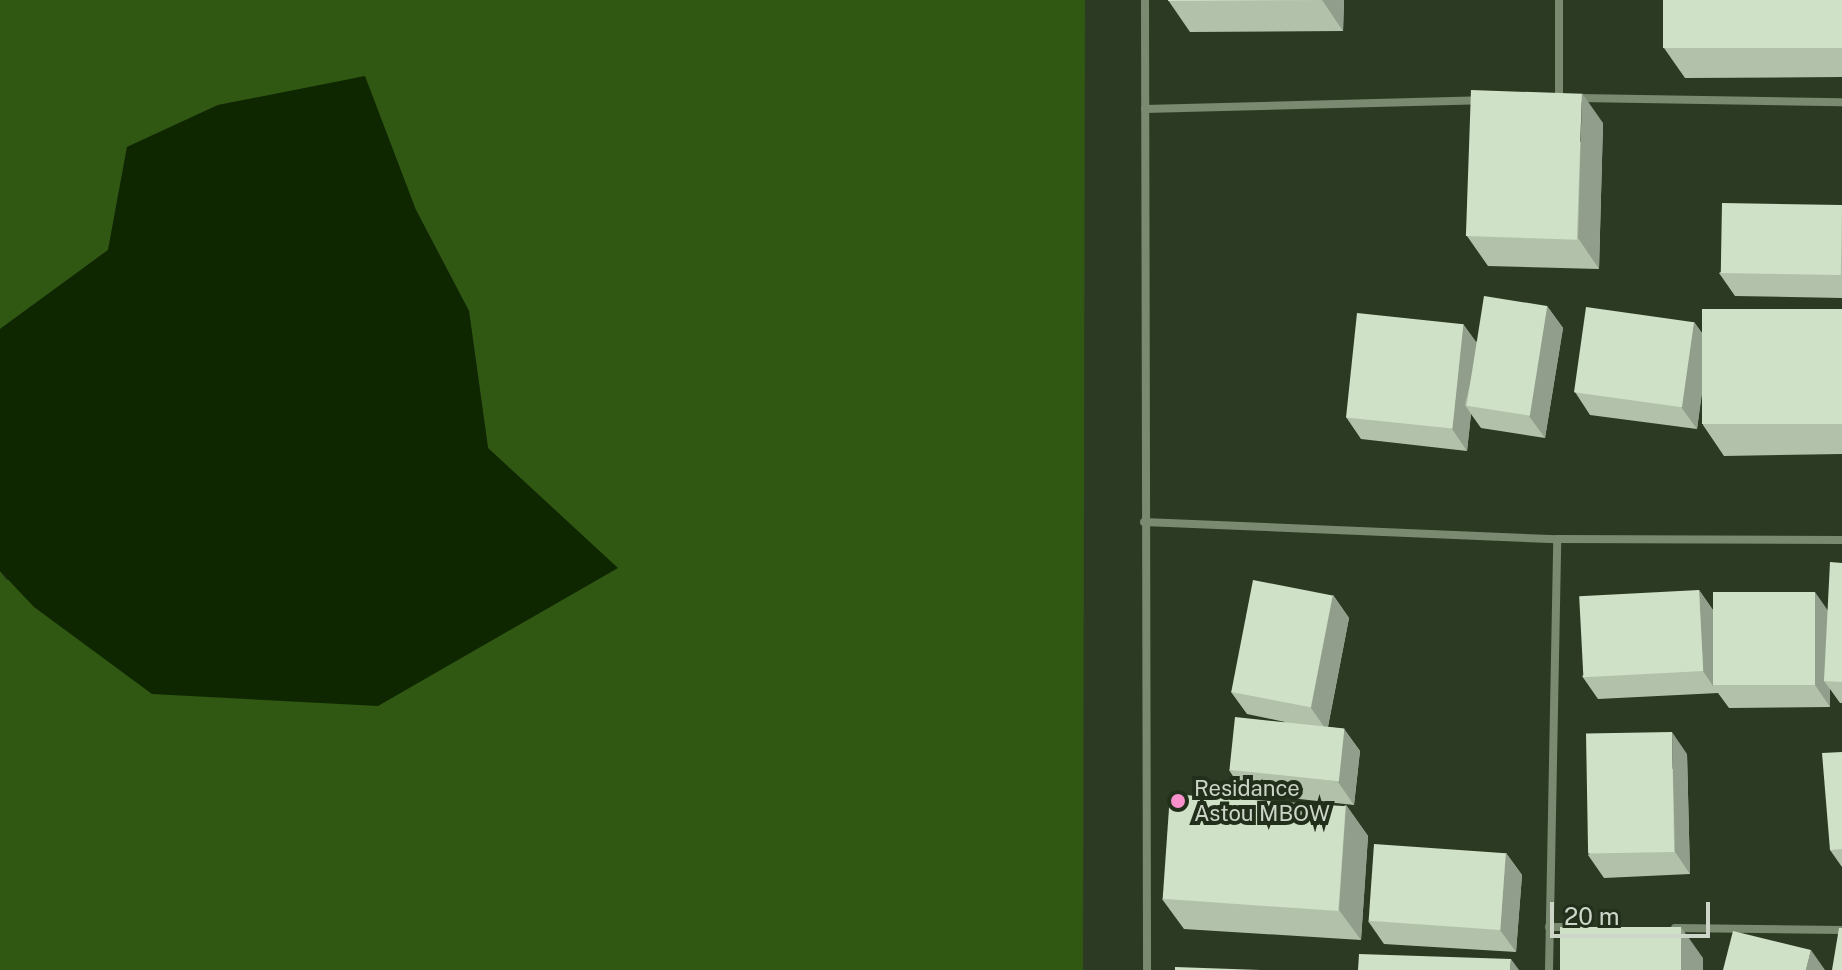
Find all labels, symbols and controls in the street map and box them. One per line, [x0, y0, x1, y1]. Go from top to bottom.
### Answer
place label: Residance Astou MBOW [1194, 775, 1330, 826]
marker: Residance Astou MBOW [1169, 792, 1187, 810]
scale bar [1554, 886, 1714, 936]
text: 20 m [1564, 902, 1620, 930]

